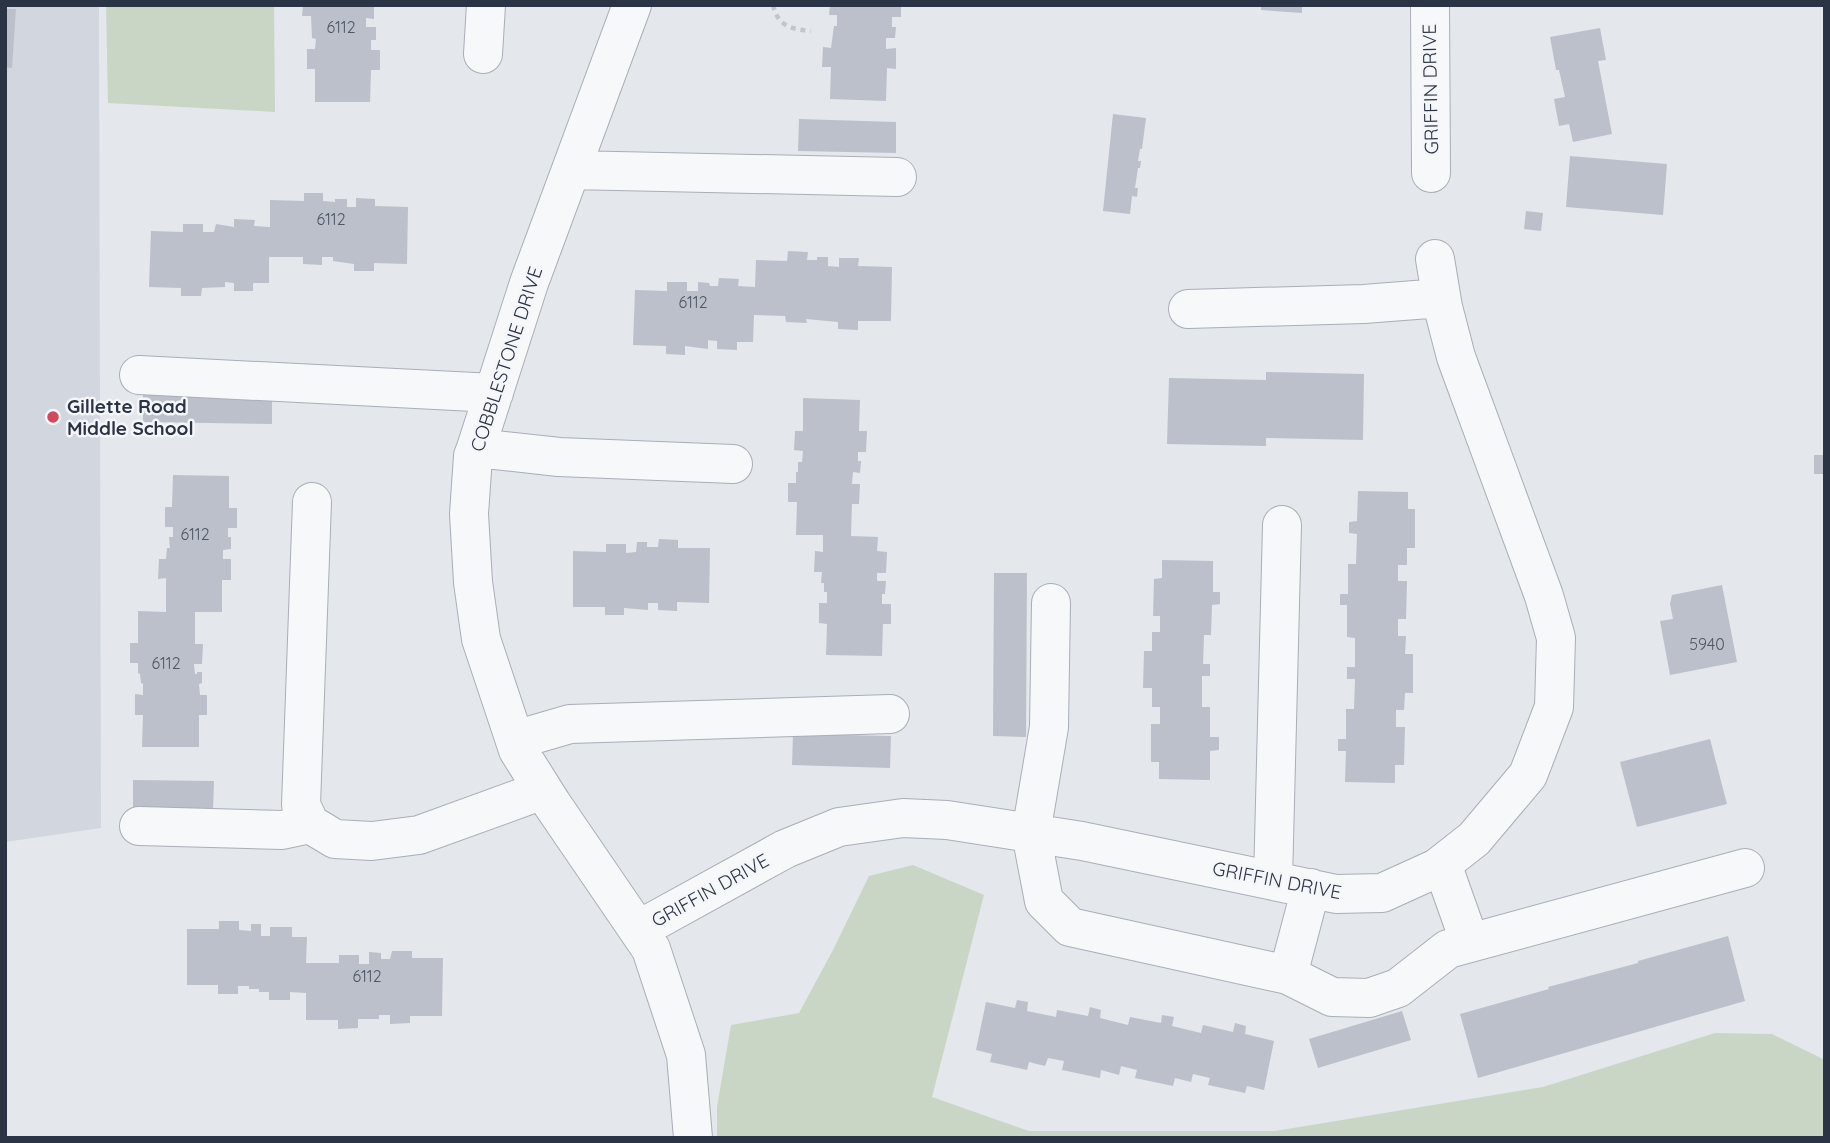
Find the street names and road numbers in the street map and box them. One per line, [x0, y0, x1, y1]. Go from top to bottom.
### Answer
street label: GRIFFIN DRIVE [1417, 24, 1443, 154]
street label: COBBLESTONE DRIVE [465, 263, 547, 455]
street label: GRIFFIN DRIVE [647, 848, 773, 932]
street label: GRIFFIN DRIVE [1211, 856, 1343, 904]

